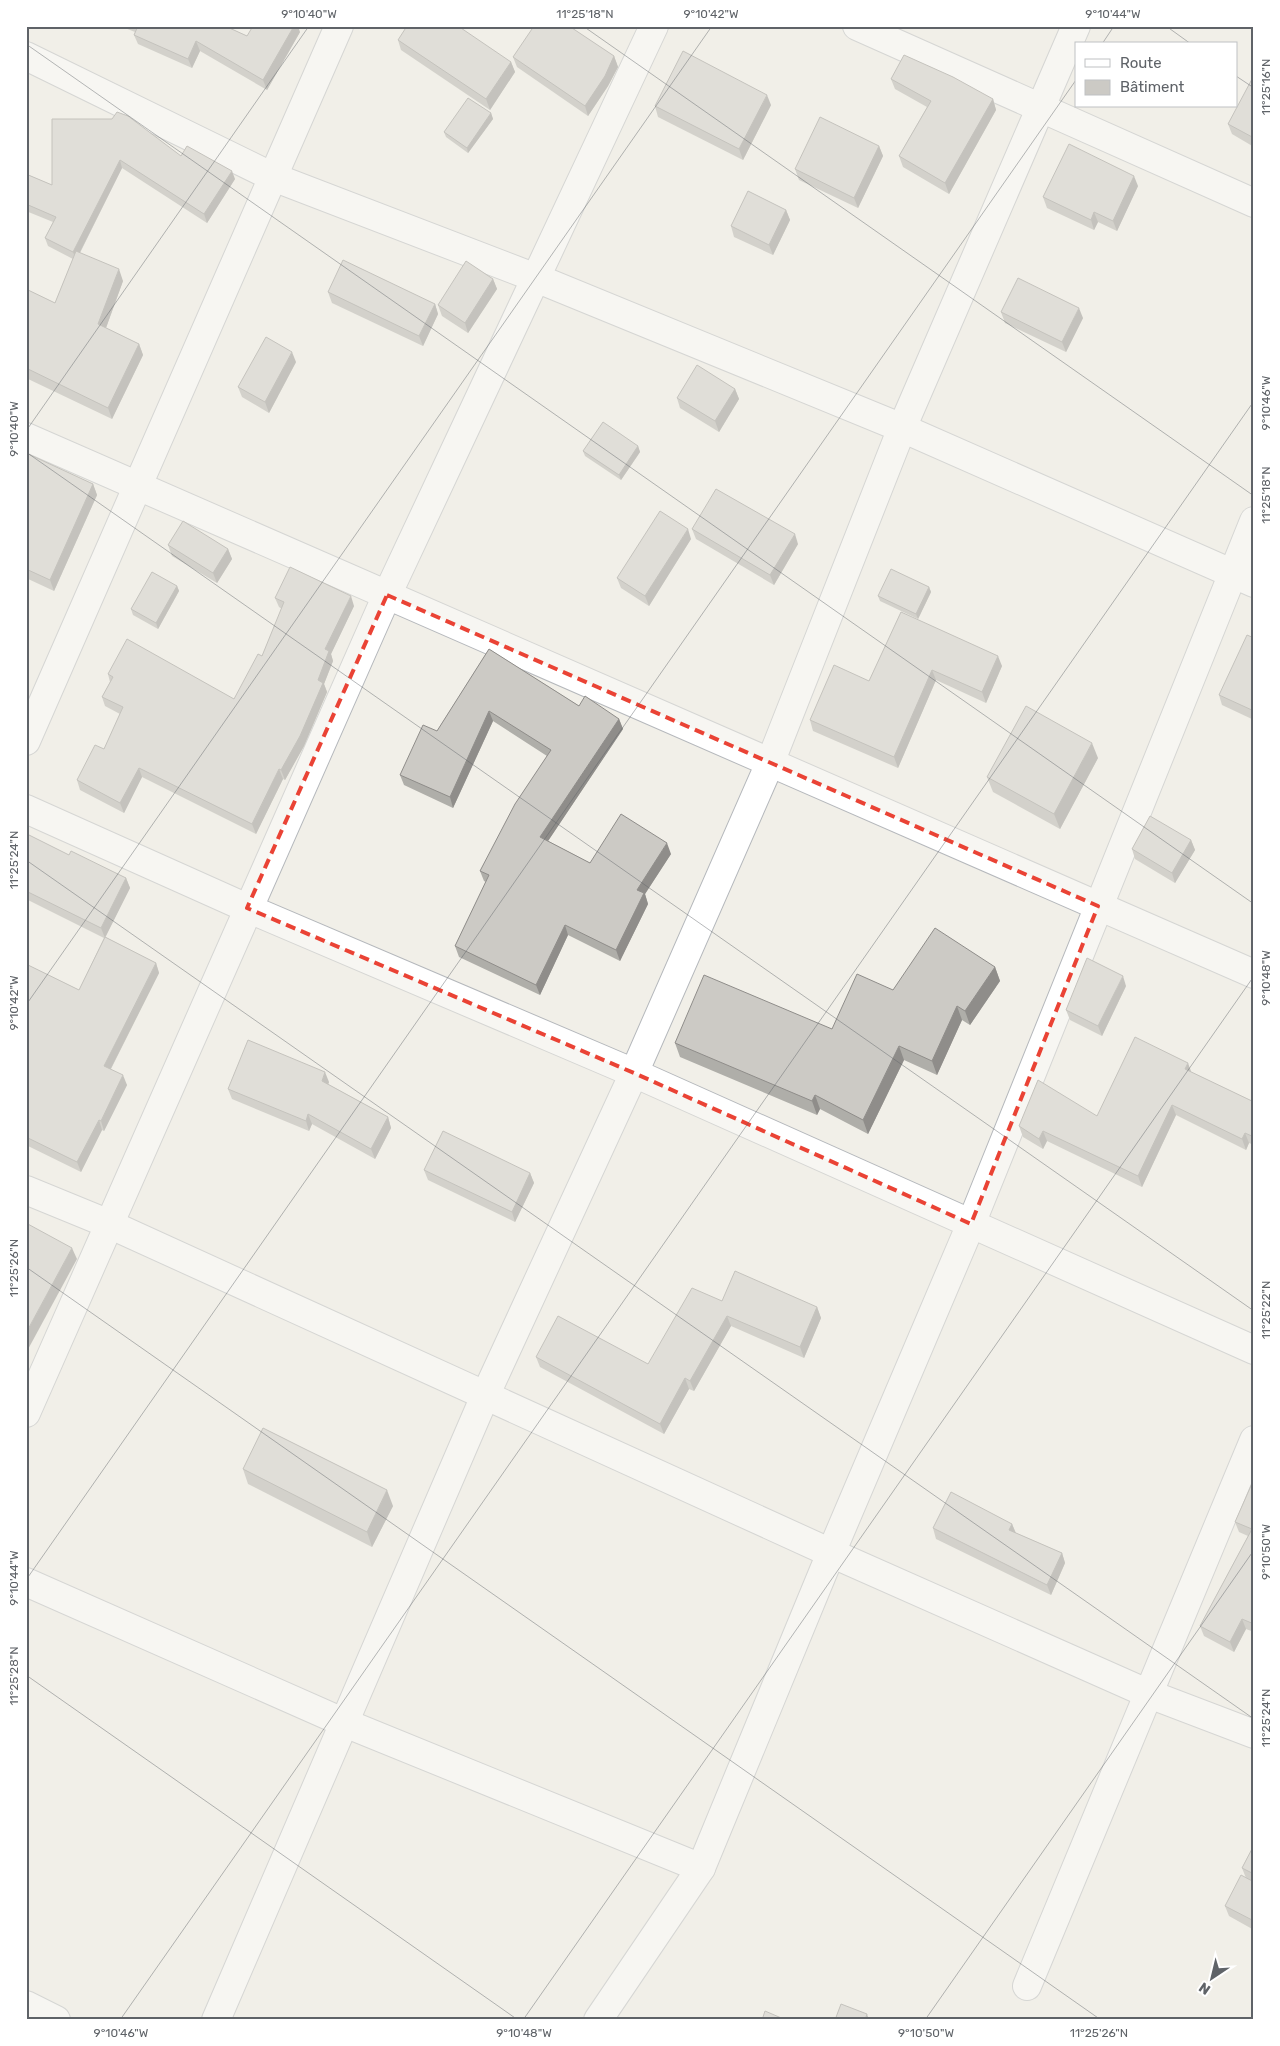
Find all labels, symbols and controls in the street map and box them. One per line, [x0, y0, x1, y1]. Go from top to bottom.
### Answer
text: 9°10'40"W [281, 7, 337, 21]
text: 11°25'18"N [556, 7, 614, 21]
text: 9°10'42"W [683, 7, 739, 21]
text: 9°10'44"W [1085, 7, 1141, 21]
legend [1075, 42, 1238, 108]
text: Route [1120, 54, 1162, 72]
text: 11°25'16"N [1259, 59, 1273, 115]
text: Bâtiment [1120, 78, 1184, 96]
text: 9°10'46"W [1259, 375, 1273, 430]
text: 9°10'40"W [7, 401, 21, 457]
text: 11°25'18"N [1259, 466, 1273, 524]
text: 11°25'24"N [7, 831, 21, 889]
text: 9°10'48"W [1259, 950, 1273, 1006]
text: 9°10'42"W [7, 975, 21, 1031]
text: 11°25'26"N [7, 1239, 21, 1297]
text: 11°25'22"N [1259, 1281, 1273, 1339]
text: 9°10'50"W [1259, 1524, 1273, 1580]
text: 9°10'44"W [7, 1550, 21, 1606]
text: 11°25'28"N [7, 1646, 21, 1706]
text: 11°25'24"N [1259, 1689, 1273, 1747]
north arrow [1188, 1954, 1238, 2004]
text: N [1196, 1978, 1214, 1998]
text: 9°10'46"W [94, 2026, 149, 2040]
text: 9°10'48"W [496, 2026, 552, 2040]
text: 9°10'50"W [898, 2026, 954, 2040]
text: 11°25'26"N [1070, 2026, 1128, 2040]

